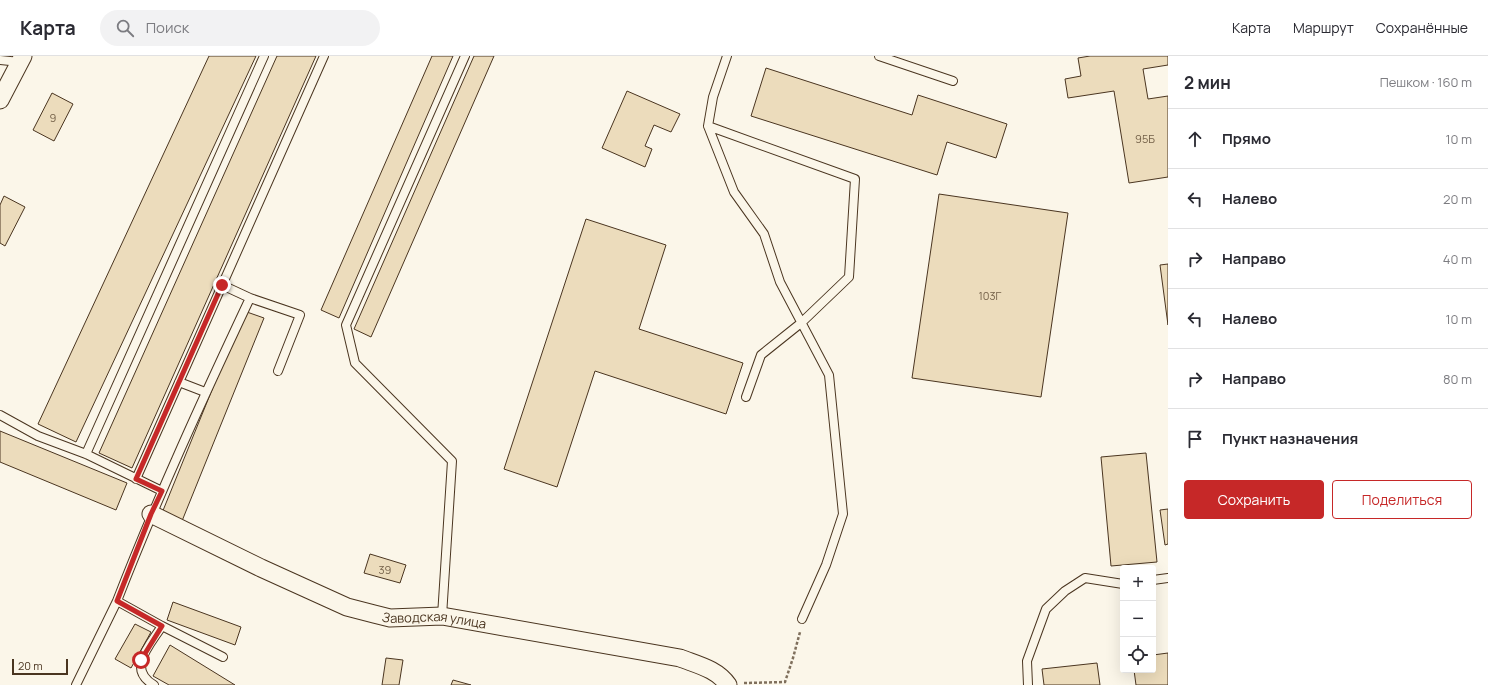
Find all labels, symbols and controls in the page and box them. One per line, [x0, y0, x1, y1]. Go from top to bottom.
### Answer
search box [100, 10, 380, 46]
text: Карта [20, 15, 76, 41]
icon: search [114, 17, 136, 39]
text: Поиск [146, 17, 189, 38]
text: Карта [1232, 18, 1271, 37]
text: Маршрут [1293, 18, 1354, 37]
text: Сохранённые [1376, 18, 1468, 37]
text: 2 мин [1184, 71, 1231, 94]
text: Пешком · 160 m [1380, 73, 1472, 91]
house number: 9 [50, 110, 57, 125]
icon: ahead [1184, 128, 1206, 150]
text: Прямо [1222, 128, 1271, 149]
text: 10 m [1445, 130, 1472, 148]
house number: 95Б [1135, 131, 1155, 146]
icon: left [1184, 188, 1206, 210]
text: Налево [1222, 188, 1277, 209]
text: 20 m [1443, 190, 1472, 208]
icon: right [1184, 248, 1206, 270]
text: Направо [1222, 248, 1286, 269]
text: 40 m [1443, 250, 1472, 268]
route end [213, 276, 231, 294]
house number: 103Г [979, 288, 1002, 303]
icon: left [1184, 308, 1206, 330]
text: Налево [1222, 308, 1277, 329]
text: 10 m [1445, 310, 1472, 328]
icon: right [1184, 368, 1206, 390]
text: Направо [1222, 368, 1286, 389]
text: 80 m [1443, 370, 1472, 388]
icon: arrive [1184, 428, 1206, 450]
text: Пункт назначения [1222, 428, 1358, 449]
button: Сохранить [1184, 480, 1324, 519]
button: Поделиться [1332, 480, 1472, 519]
house number: 39 [379, 562, 392, 577]
map controls [1120, 565, 1156, 673]
button: + [1120, 565, 1156, 601]
button: − [1120, 601, 1156, 637]
street label: Заводская улица [380, 607, 488, 633]
button: locate [1120, 637, 1156, 673]
route start [132, 651, 150, 669]
scale bar [12, 657, 68, 676]
text: 20 m [18, 658, 43, 673]

